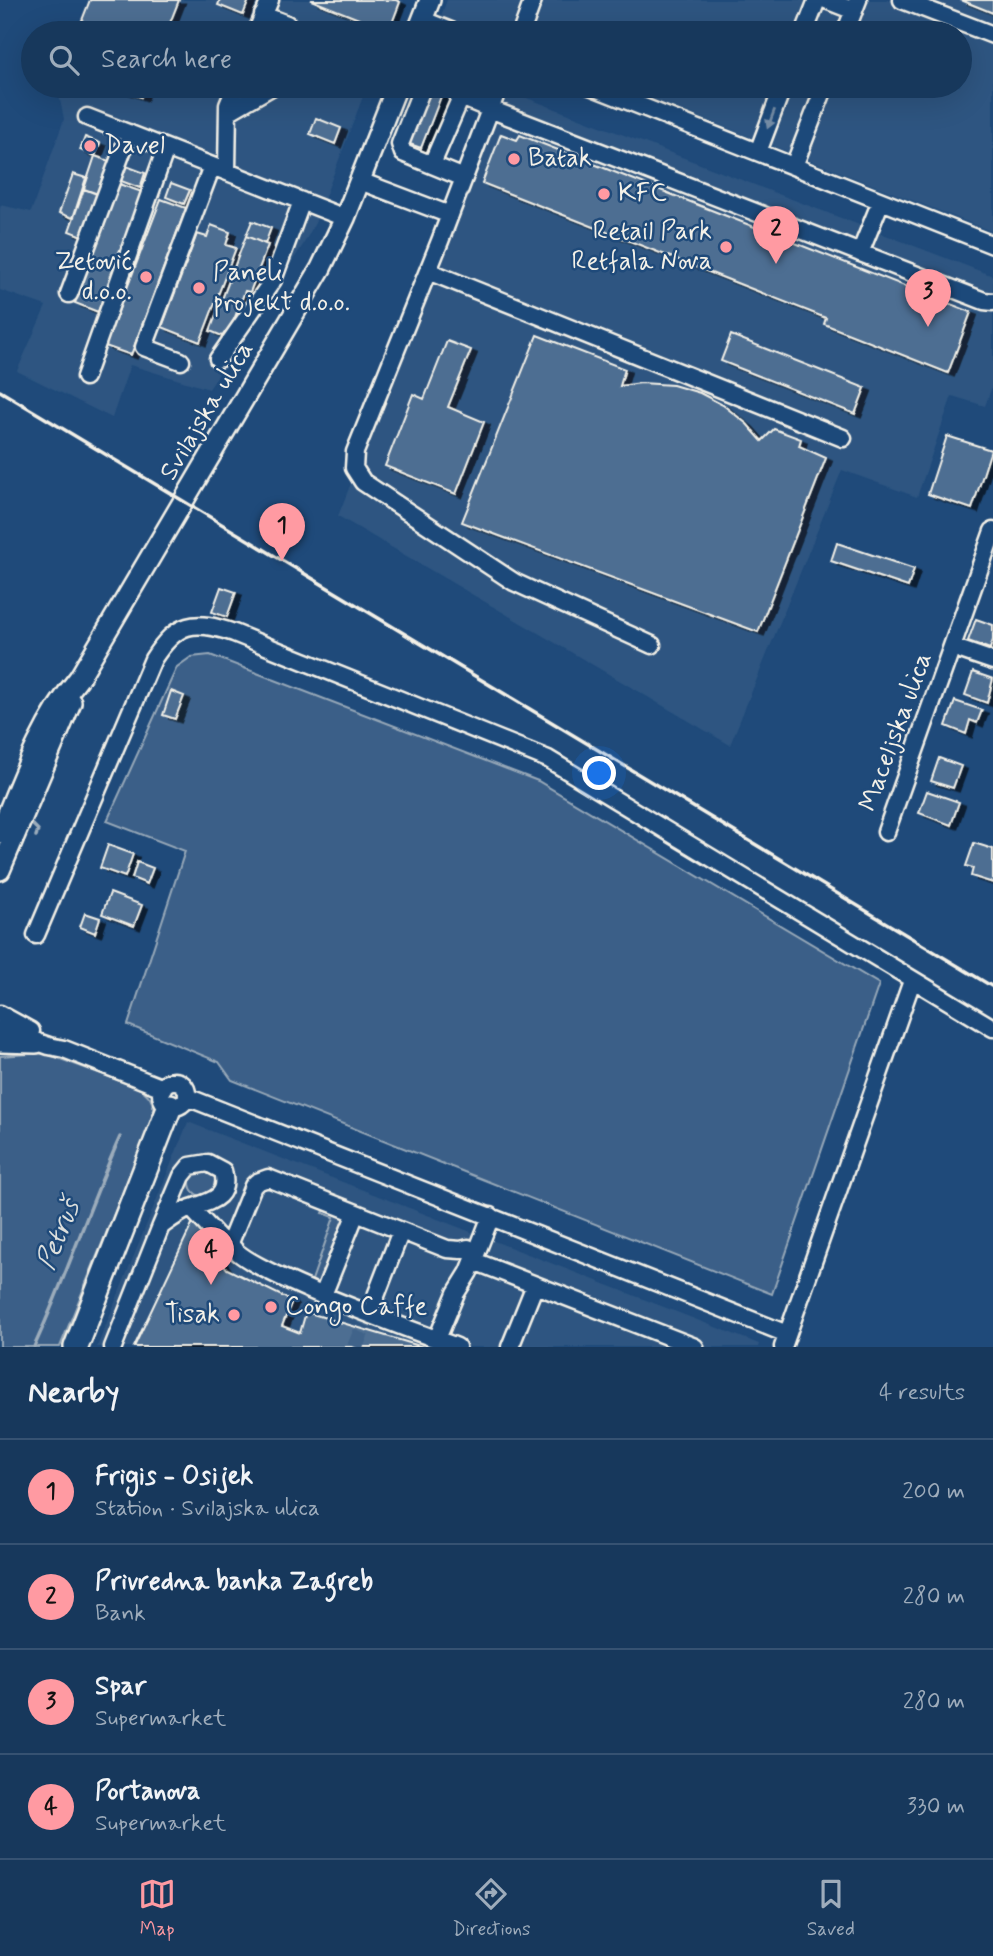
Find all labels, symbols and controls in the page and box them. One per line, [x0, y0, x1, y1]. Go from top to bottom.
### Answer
search box [21, 21, 972, 98]
icon: search [45, 41, 83, 79]
text: Search here [101, 43, 232, 77]
one-way arrow [765, 108, 776, 129]
place label: Davel [104, 129, 165, 163]
marker: Davel [82, 138, 98, 154]
place label: Batak [528, 142, 592, 176]
marker: Batak [506, 151, 522, 167]
place label: KFC [618, 177, 667, 211]
marker: KFC [596, 186, 612, 202]
pin: 2 [753, 206, 799, 264]
place label: Retail Park Retfala Nova [571, 215, 712, 279]
marker: Retail Park Retfala Nova [718, 239, 734, 255]
place label: Zetović d.o.o. [55, 245, 132, 309]
place label: Paneli projekt d.o.o. [213, 256, 350, 320]
marker: Zetović d.o.o. [138, 269, 154, 285]
pin: 3 [905, 269, 951, 327]
marker: Paneli projekt d.o.o. [191, 280, 207, 296]
street label: Svilajska ulica [152, 335, 262, 487]
pin: 1 [259, 503, 305, 561]
street label: Maceljska ulica [851, 648, 941, 816]
your location [582, 756, 616, 790]
water label: Petruš [28, 1189, 92, 1276]
pin: 4 [188, 1227, 234, 1285]
place label: Congo Caffe [285, 1290, 428, 1326]
place label: Tisak [165, 1298, 220, 1332]
marker: Congo Caffe [263, 1299, 279, 1315]
marker: Tisak [226, 1307, 242, 1323]
text: Nearby [28, 1373, 119, 1412]
text: 4 results [879, 1378, 965, 1408]
text: Frigis - Osijek [95, 1460, 253, 1494]
text: 1 [46, 1477, 56, 1507]
text: 200 m [902, 1477, 965, 1507]
text: Station · Svilajska ulica [95, 1494, 320, 1524]
text: Privredna banka Zagreb [95, 1565, 373, 1599]
text: 2 [45, 1582, 57, 1612]
text: 280 m [903, 1582, 965, 1612]
text: Bank [95, 1599, 146, 1629]
text: Spar [95, 1670, 146, 1704]
text: 3 [46, 1687, 56, 1717]
text: 280 m [903, 1687, 965, 1717]
text: Supermarket [95, 1704, 226, 1734]
text: Portanova [95, 1775, 200, 1809]
text: 4 [44, 1792, 58, 1822]
text: 330 m [907, 1792, 965, 1822]
text: Supermarket [95, 1809, 226, 1839]
tab: Map [138, 1875, 176, 1942]
tab: Directions [452, 1875, 531, 1942]
tab: Saved [807, 1875, 855, 1942]

